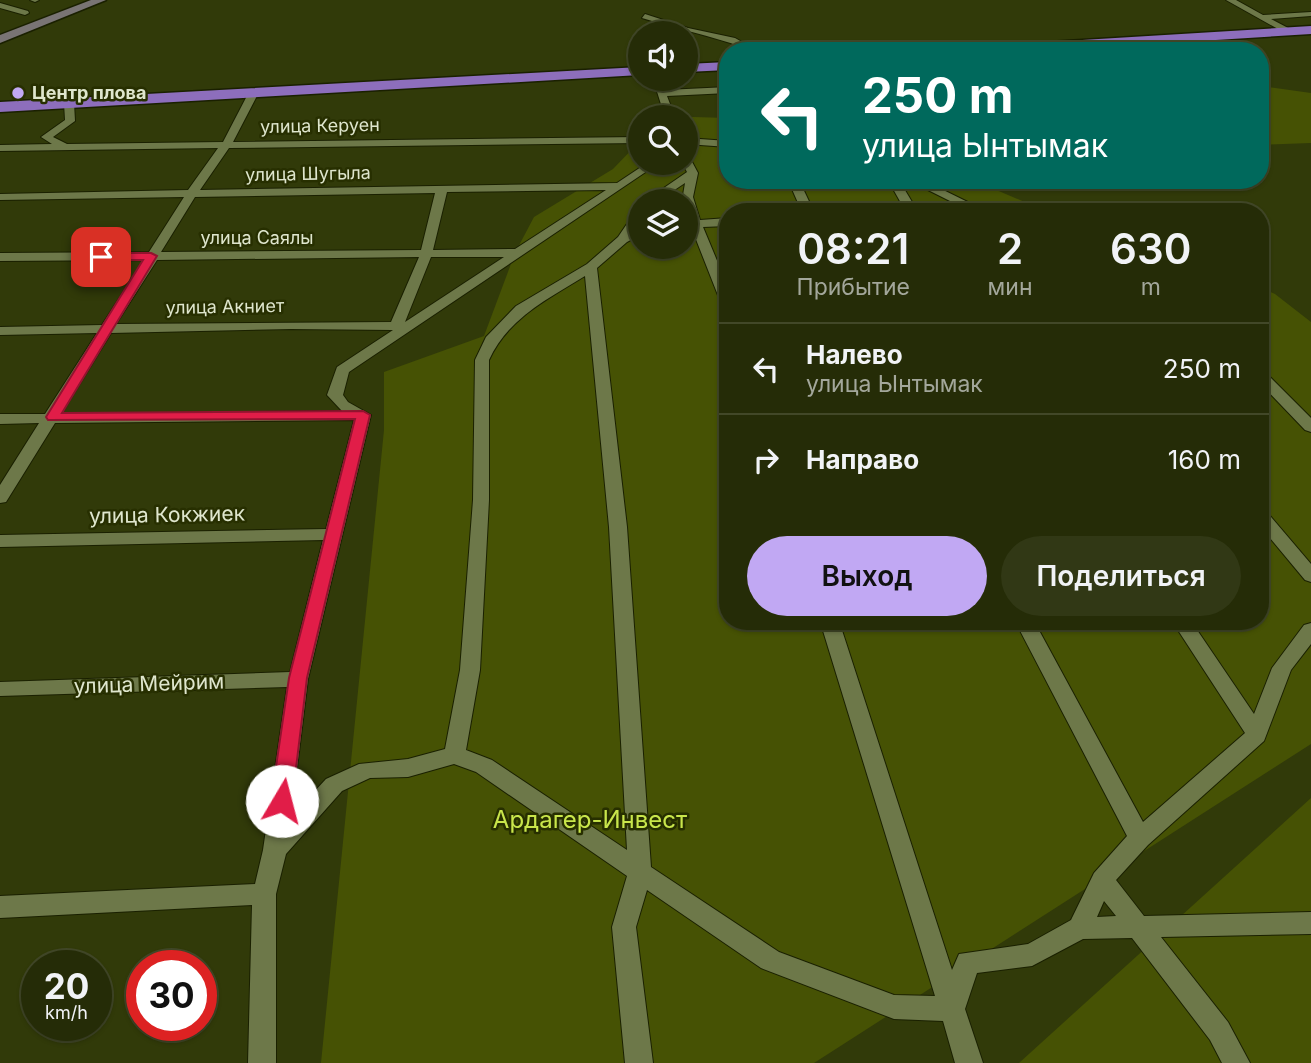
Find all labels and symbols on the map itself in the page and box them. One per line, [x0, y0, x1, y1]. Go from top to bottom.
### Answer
place label: Центр плова [32, 82, 146, 103]
marker: Центр плова [10, 85, 26, 101]
street label: улица Керуен [260, 114, 380, 137]
street label: улица Шугыла [245, 162, 371, 185]
pin [71, 227, 131, 287]
street label: улица Саялы [200, 227, 314, 248]
street label: улица Акниет [166, 295, 285, 318]
street label: улица Кокжиек [89, 501, 246, 528]
street label: улица Мейрим [73, 668, 225, 699]
position arrow [245, 764, 319, 838]
park label: Ардагер-Инвест [493, 805, 687, 834]
speed limit sign: 30 [126, 950, 217, 1041]

